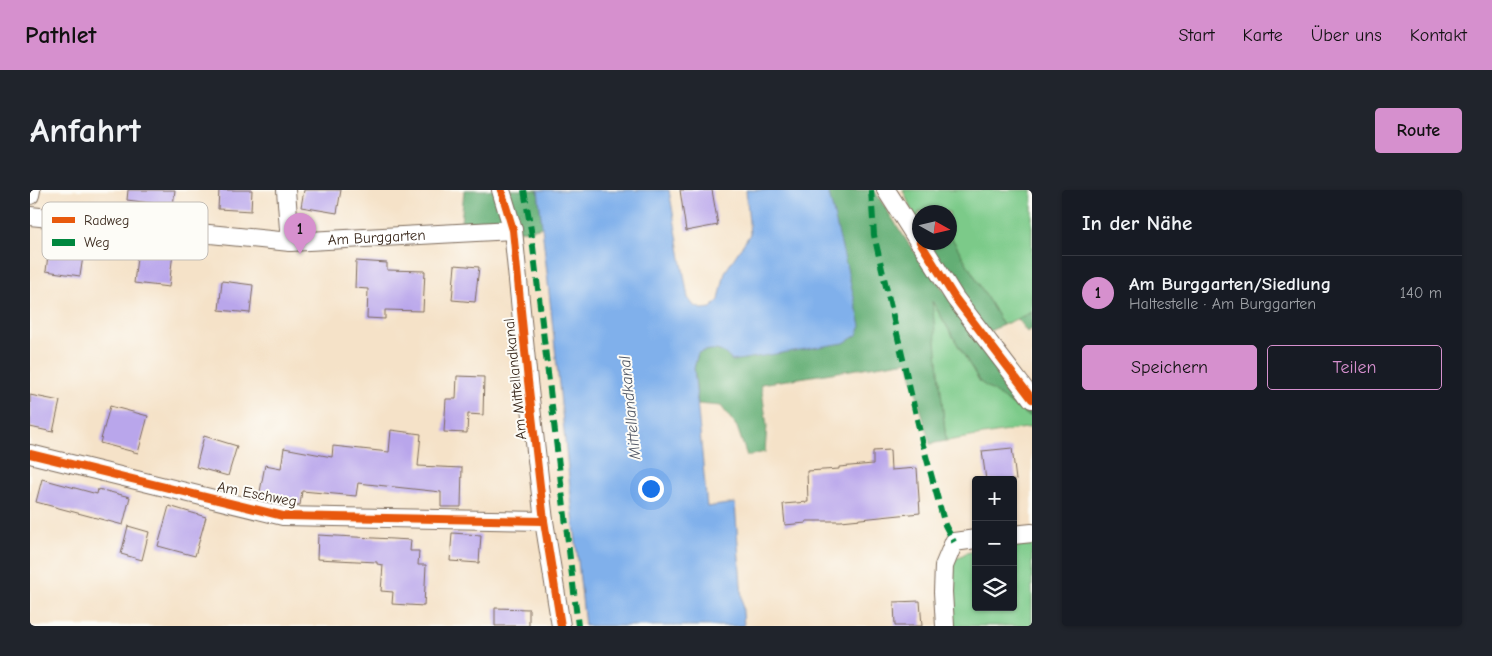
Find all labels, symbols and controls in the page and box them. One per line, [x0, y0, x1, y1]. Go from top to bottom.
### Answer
text: Pathlet [25, 21, 96, 49]
text: Start [1178, 25, 1215, 46]
text: Karte [1243, 25, 1283, 46]
text: Über uns [1311, 25, 1382, 46]
text: Kontakt [1410, 25, 1467, 46]
button: Route [1375, 108, 1462, 153]
text: Anfahrt [30, 110, 141, 151]
legend [42, 202, 208, 260]
north arrow [912, 205, 957, 250]
text: In der Nähe [1082, 211, 1192, 235]
text: Radweg [84, 212, 129, 229]
pin: 1 [284, 213, 316, 254]
street label: Am Burggarten [327, 226, 426, 249]
text: Weg [84, 234, 110, 251]
text: Am Burggarten/Siedlung [1129, 273, 1331, 295]
text: 1 [1095, 284, 1101, 302]
text: 140 m [1400, 284, 1442, 302]
text: Haltestelle · Am Burggarten [1129, 295, 1316, 313]
street label: Am Mittellandkanal [500, 317, 530, 441]
button: Speichern [1082, 345, 1257, 390]
button: Teilen [1267, 345, 1442, 390]
water label: Mittellandkanal [616, 355, 644, 462]
your location [638, 476, 664, 502]
map controls [972, 476, 1017, 611]
button: + [972, 476, 1017, 521]
street label: Am Eschweg [216, 477, 298, 511]
button: − [972, 521, 1017, 566]
button: layers [972, 566, 1017, 611]

